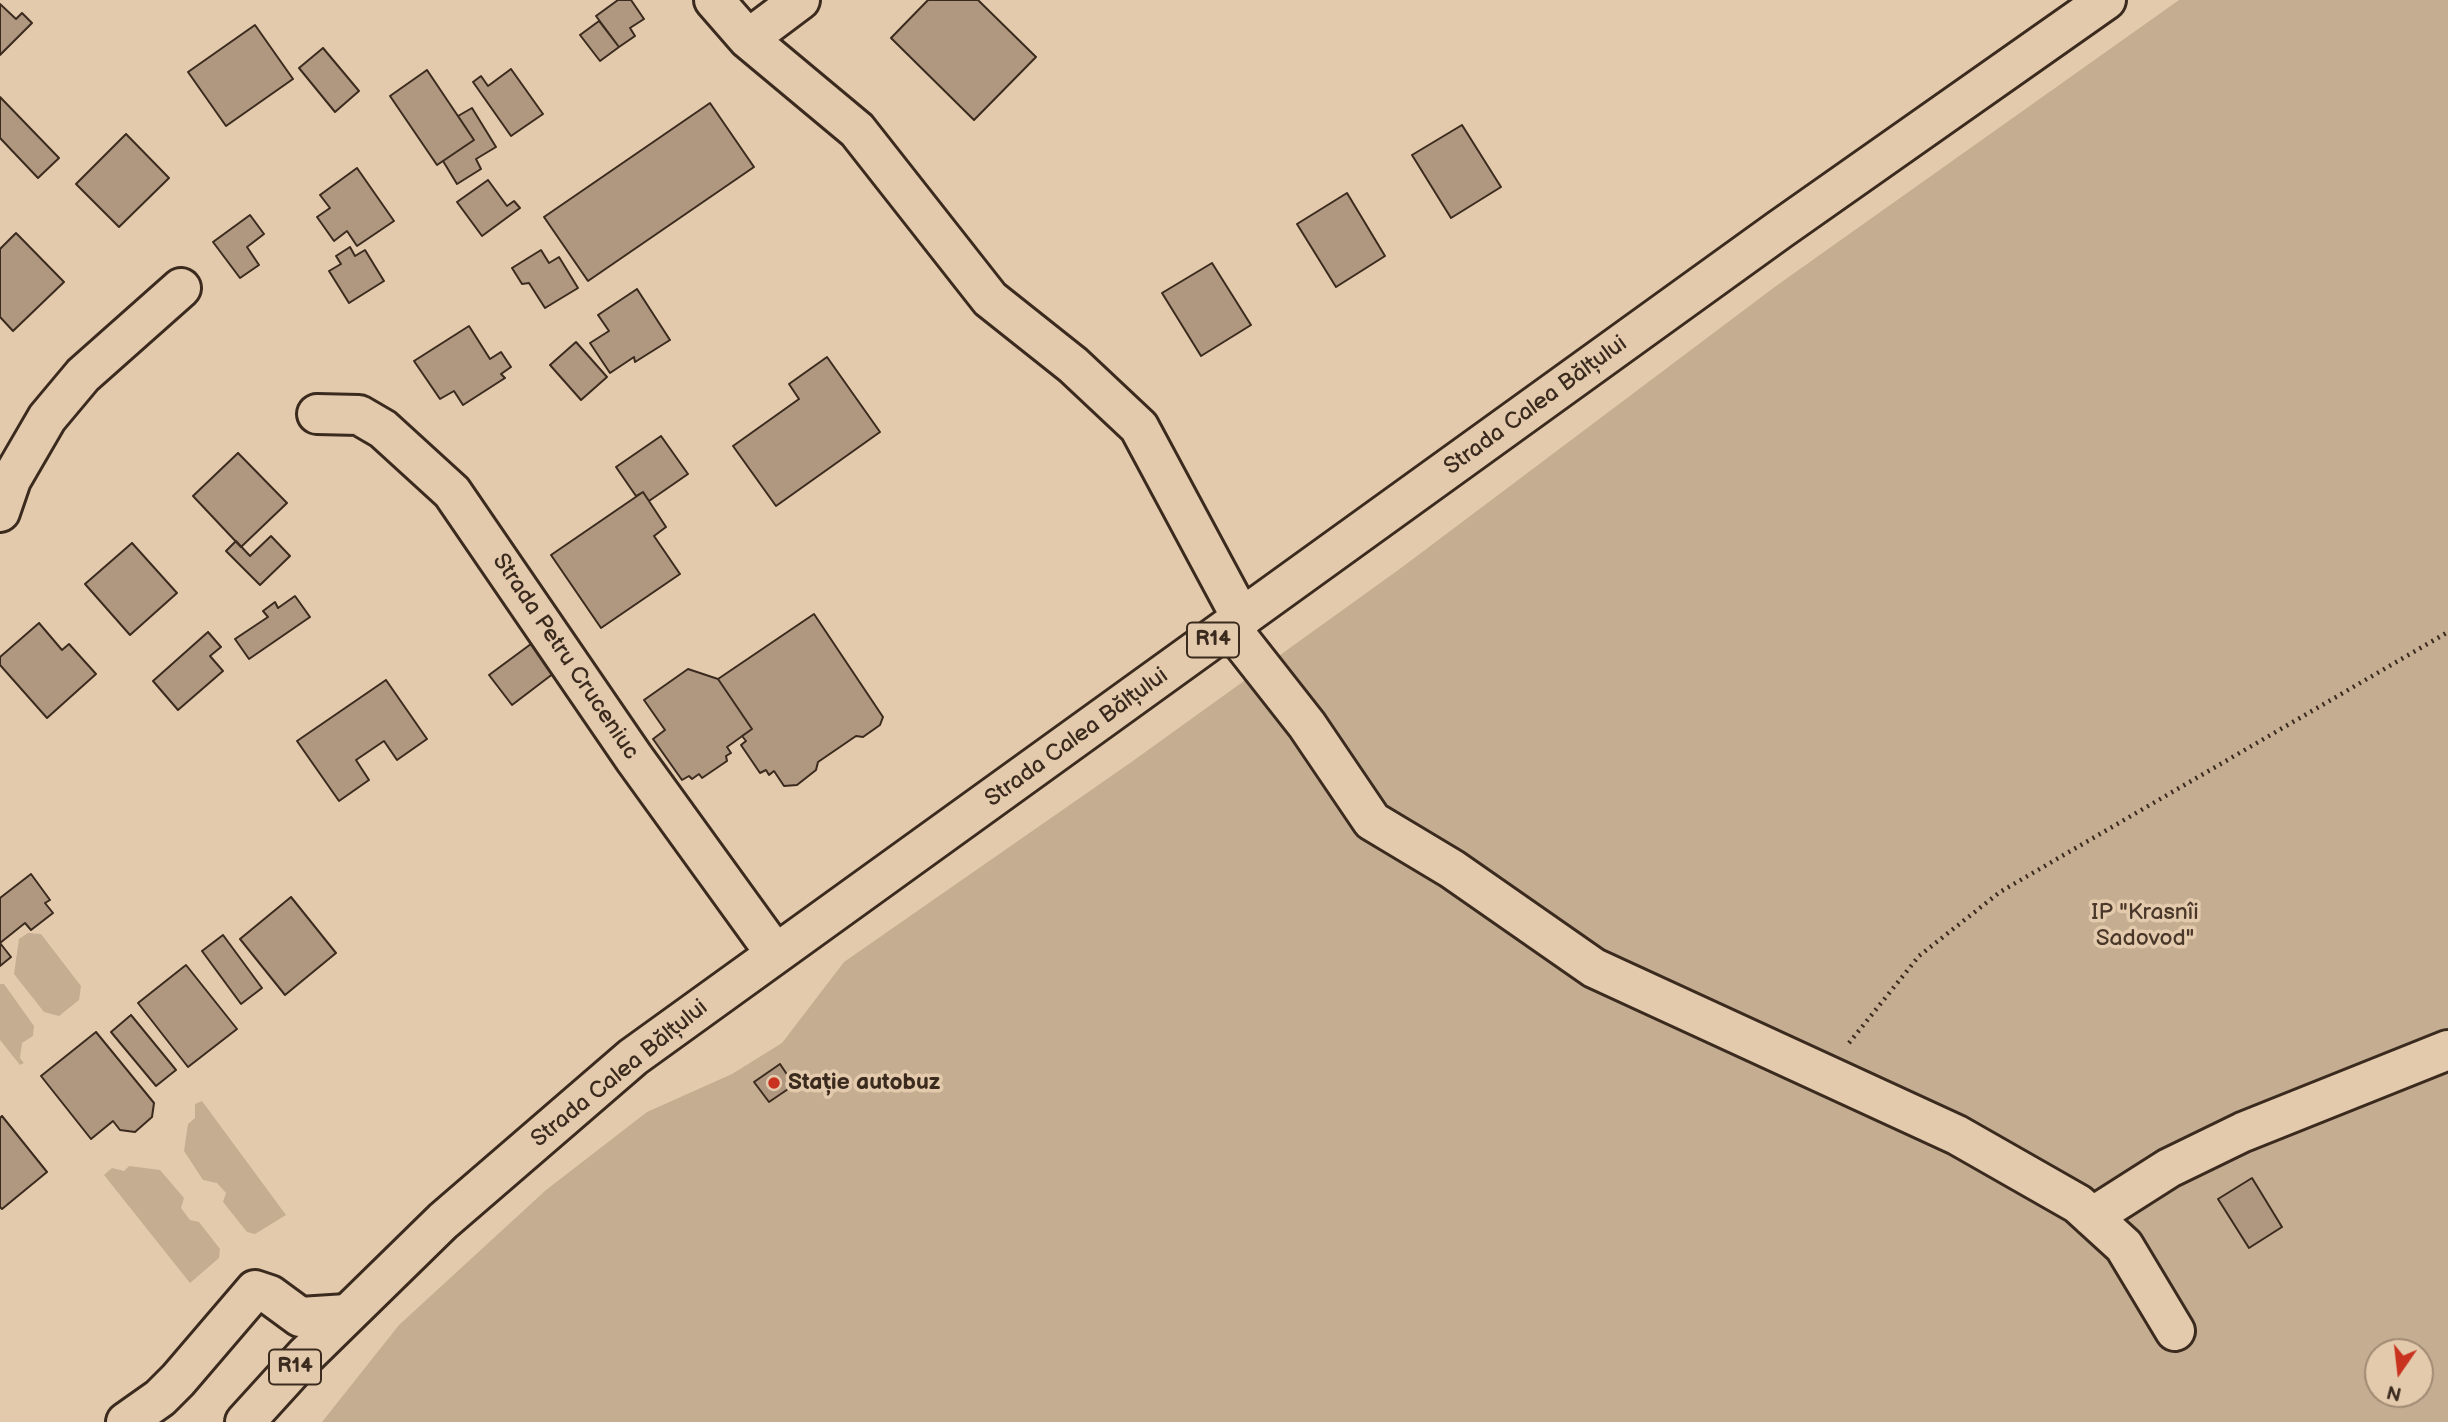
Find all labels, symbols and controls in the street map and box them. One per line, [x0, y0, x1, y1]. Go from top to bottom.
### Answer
street label: Strada Calea Bălțului [1439, 330, 1633, 482]
street label: Strada Petru Cruceniuc [486, 549, 644, 765]
road number: R14 [1187, 622, 1239, 658]
street label: Strada Calea Bălțului [980, 662, 1174, 814]
park label: IP "Krasnîi Sadovod" [2091, 899, 2199, 953]
street label: Strada Calea Bălțului [526, 994, 714, 1154]
place label: Stație autobuz [788, 1069, 940, 1097]
marker: Stație autobuz [766, 1075, 782, 1091]
north arrow [2364, 1338, 2434, 1408]
road number: R14 [269, 1350, 321, 1384]
text: N [2385, 1379, 2404, 1405]

